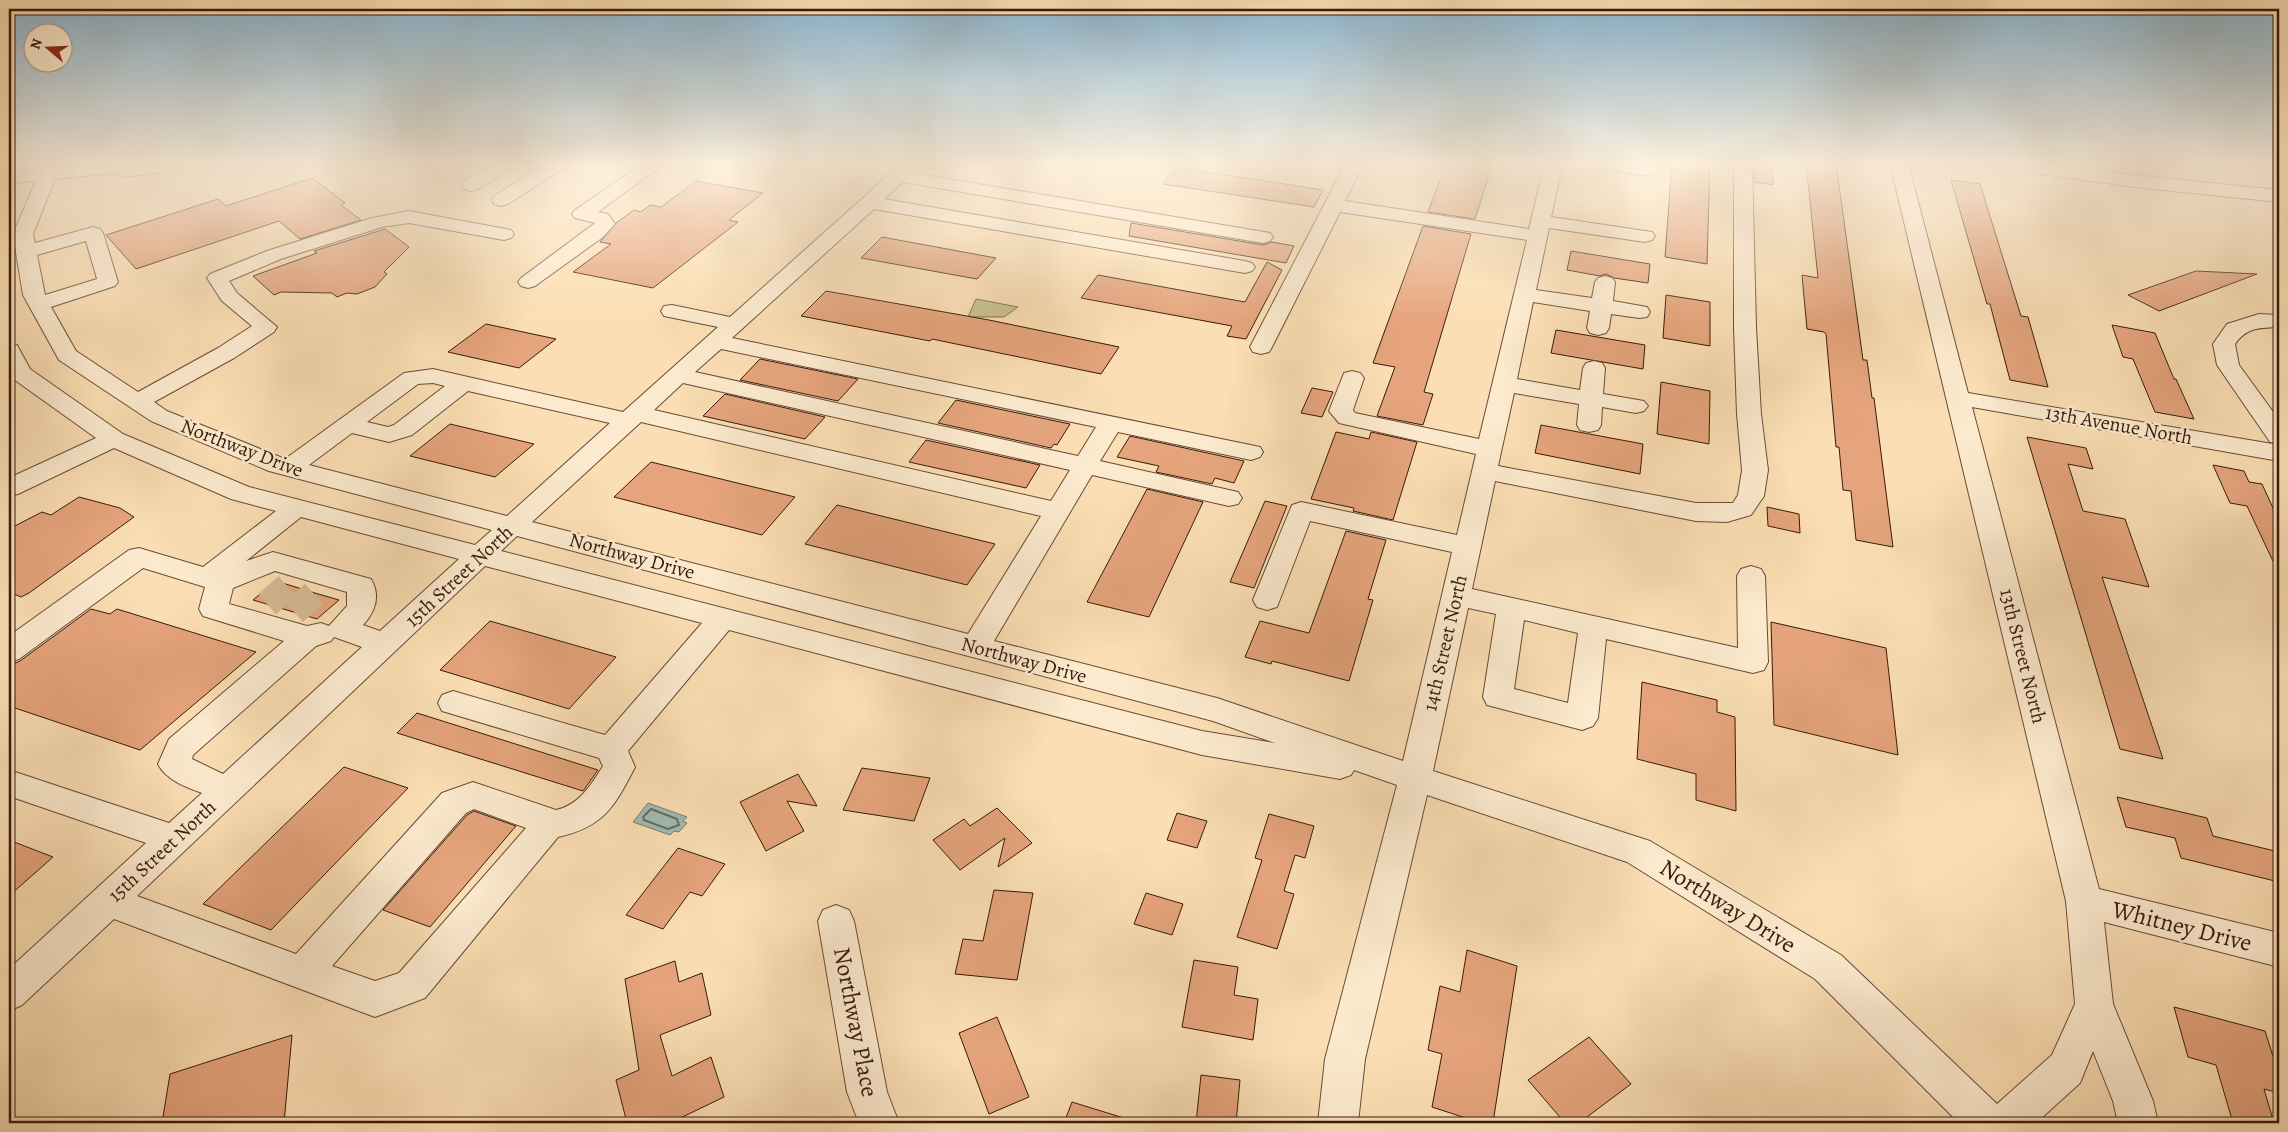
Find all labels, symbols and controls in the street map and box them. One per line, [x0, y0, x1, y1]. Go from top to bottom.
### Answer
north arrow [22, 22, 72, 72]
text: N [26, 36, 47, 52]
street label: 13th Avenue North [2043, 399, 2195, 451]
street label: Northway Drive [177, 412, 307, 484]
street label: 15th Street North [399, 519, 519, 633]
street label: Northway Drive [566, 526, 698, 586]
street label: 14th Street North [1416, 572, 1474, 714]
street label: 13th Street North [1993, 586, 2053, 727]
street label: Northway Drive [958, 630, 1090, 690]
street label: 15th Street North [102, 794, 222, 908]
street label: Northway Drive [1654, 851, 1802, 961]
street label: Whitney Drive [2108, 893, 2255, 959]
street label: Northway Place [826, 944, 886, 1100]

